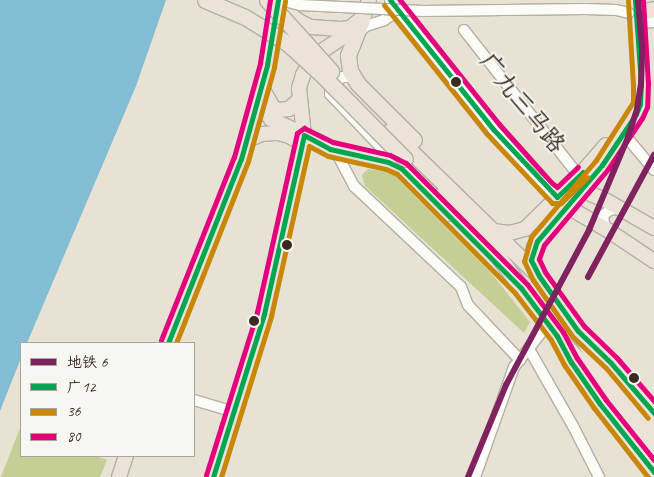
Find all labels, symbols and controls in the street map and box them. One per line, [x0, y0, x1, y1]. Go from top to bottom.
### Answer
street label: 广九三马路 [473, 47, 571, 159]
unlabelled marker [451, 77, 461, 87]
unlabelled marker [282, 240, 292, 250]
unlabelled marker [249, 316, 259, 326]
legend [20, 342, 195, 457]
text: 地铁 6 [67, 353, 107, 372]
unlabelled marker [629, 373, 639, 383]
text: 广12 [67, 378, 96, 397]
text: 36 [67, 402, 81, 421]
text: 80 [67, 427, 81, 446]

